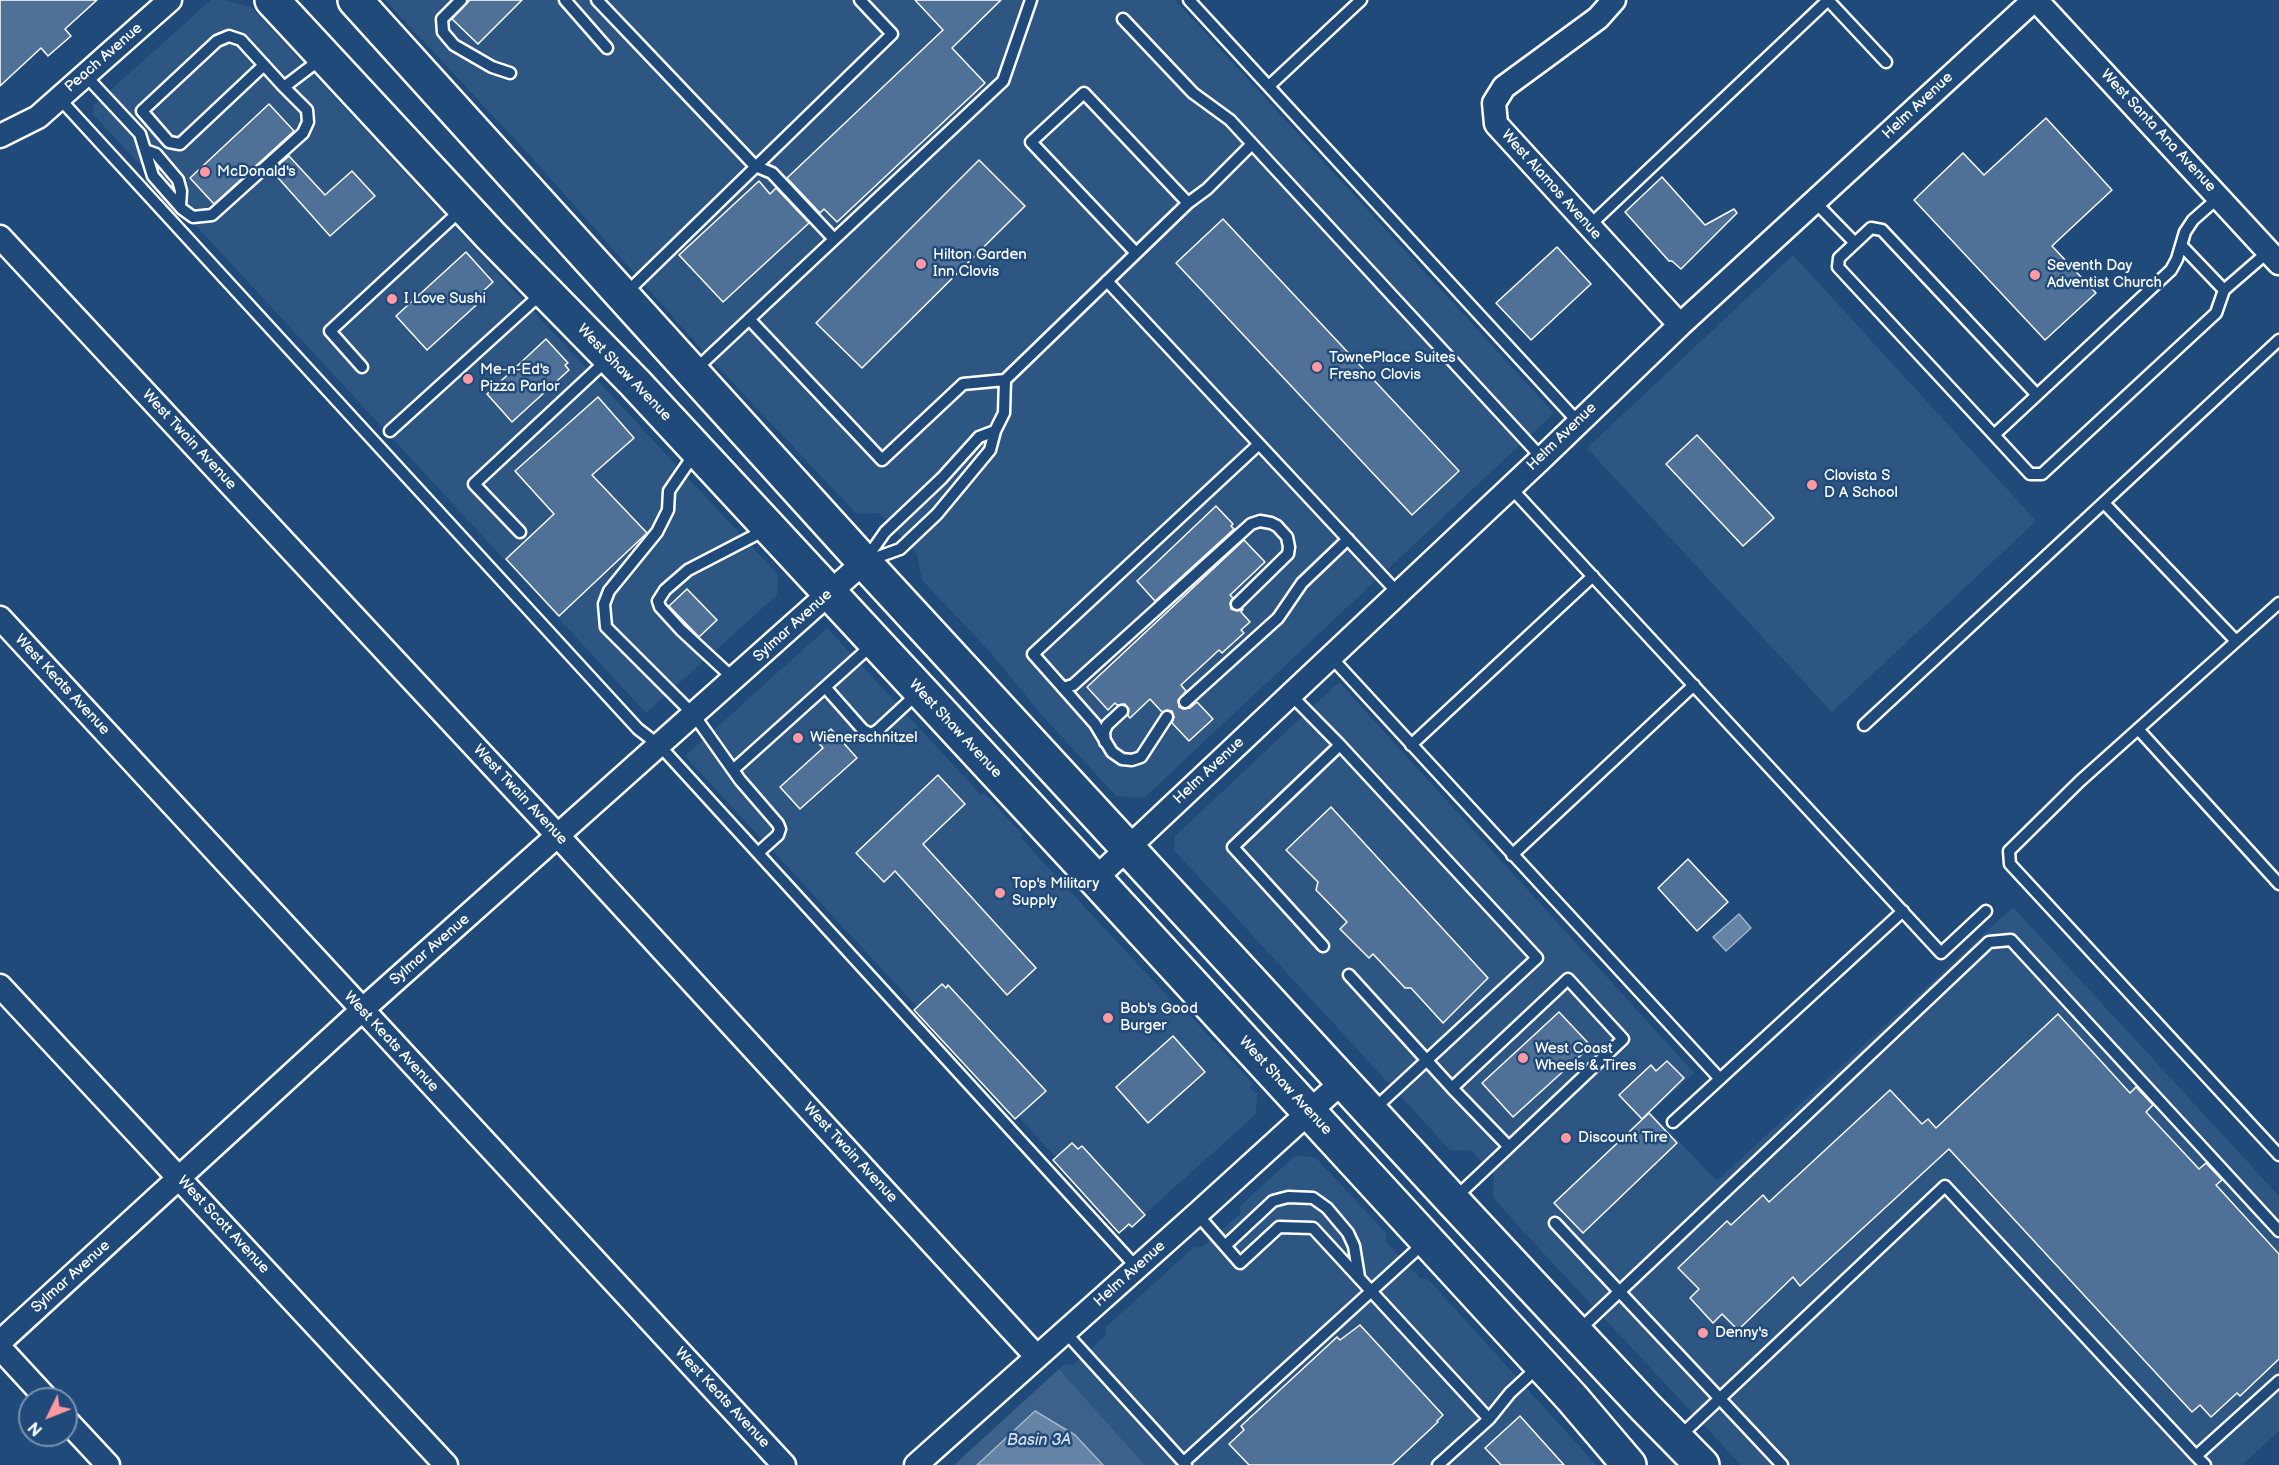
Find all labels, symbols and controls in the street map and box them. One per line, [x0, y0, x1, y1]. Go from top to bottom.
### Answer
street label: Peach Avenue [62, 19, 146, 97]
street label: West Santa Ana Avenue [2097, 66, 2219, 196]
street label: Helm Avenue [1879, 69, 1957, 143]
street label: West Alamos Avenue [1497, 126, 1605, 244]
place label: McDonald's [217, 163, 296, 181]
marker: McDonald's [198, 165, 212, 179]
place label: Hilton Garden Inn Clovis [933, 246, 1027, 281]
marker: Hilton Garden Inn Clovis [914, 257, 928, 271]
place label: Seventh Day Adventist Church [2047, 257, 2162, 292]
marker: Seventh Day Adventist Church [2028, 268, 2042, 282]
place label: I Love Sushi [404, 290, 486, 308]
marker: I Love Sushi [385, 292, 399, 306]
street label: West Shaw Avenue [573, 321, 675, 425]
place label: TownePlace Suites Fresno Clovis [1329, 349, 1456, 384]
marker: TownePlace Suites Fresno Clovis [1310, 360, 1324, 374]
place label: Me-n-Ed's Pizza Parlor [480, 361, 560, 396]
marker: Me-n-Ed's Pizza Parlor [461, 372, 475, 386]
street label: West Twain Avenue [138, 386, 240, 494]
street label: Helm Avenue [1523, 399, 1601, 475]
place label: Clovista S D A School [1824, 467, 1898, 502]
marker: Clovista S D A School [1805, 478, 1819, 492]
street label: Sylmar Avenue [750, 586, 836, 666]
street label: West Keats Avenue [11, 631, 113, 739]
street label: West Shaw Avenue [905, 676, 1005, 782]
place label: Wienerschnitzel [810, 729, 918, 747]
marker: Wienerschnitzel [791, 731, 805, 745]
street label: Helm Avenue [1170, 734, 1248, 808]
street label: West Twain Avenue [469, 741, 571, 849]
place label: Top's Military Supply [1012, 875, 1099, 910]
marker: Top's Military Supply [993, 886, 1007, 900]
street label: Sylmar Avenue [386, 910, 474, 990]
street label: West Keats Avenue [340, 988, 442, 1096]
place label: Bob's Good Burger [1120, 1000, 1198, 1035]
marker: Bob's Good Burger [1101, 1011, 1115, 1025]
street label: West Shaw Avenue [1235, 1033, 1335, 1139]
place label: West Coast Wheels & Tires [1535, 1040, 1636, 1075]
marker: West Coast Wheels & Tires [1516, 1051, 1530, 1065]
street label: West Twain Avenue [799, 1099, 901, 1207]
place label: Discount Tire [1578, 1129, 1668, 1147]
marker: Discount Tire [1559, 1131, 1573, 1145]
street label: West Scott Avenue [173, 1172, 273, 1278]
street label: Sylmar Avenue [28, 1237, 114, 1317]
street label: Helm Avenue [1091, 1237, 1169, 1311]
place label: Denny's [1715, 1324, 1768, 1342]
marker: Denny's [1696, 1326, 1710, 1340]
street label: West Keats Avenue [671, 1344, 773, 1452]
north arrow [18, 1387, 78, 1447]
text: N [25, 1417, 47, 1439]
water label: Basin 3A [1007, 1431, 1071, 1451]

